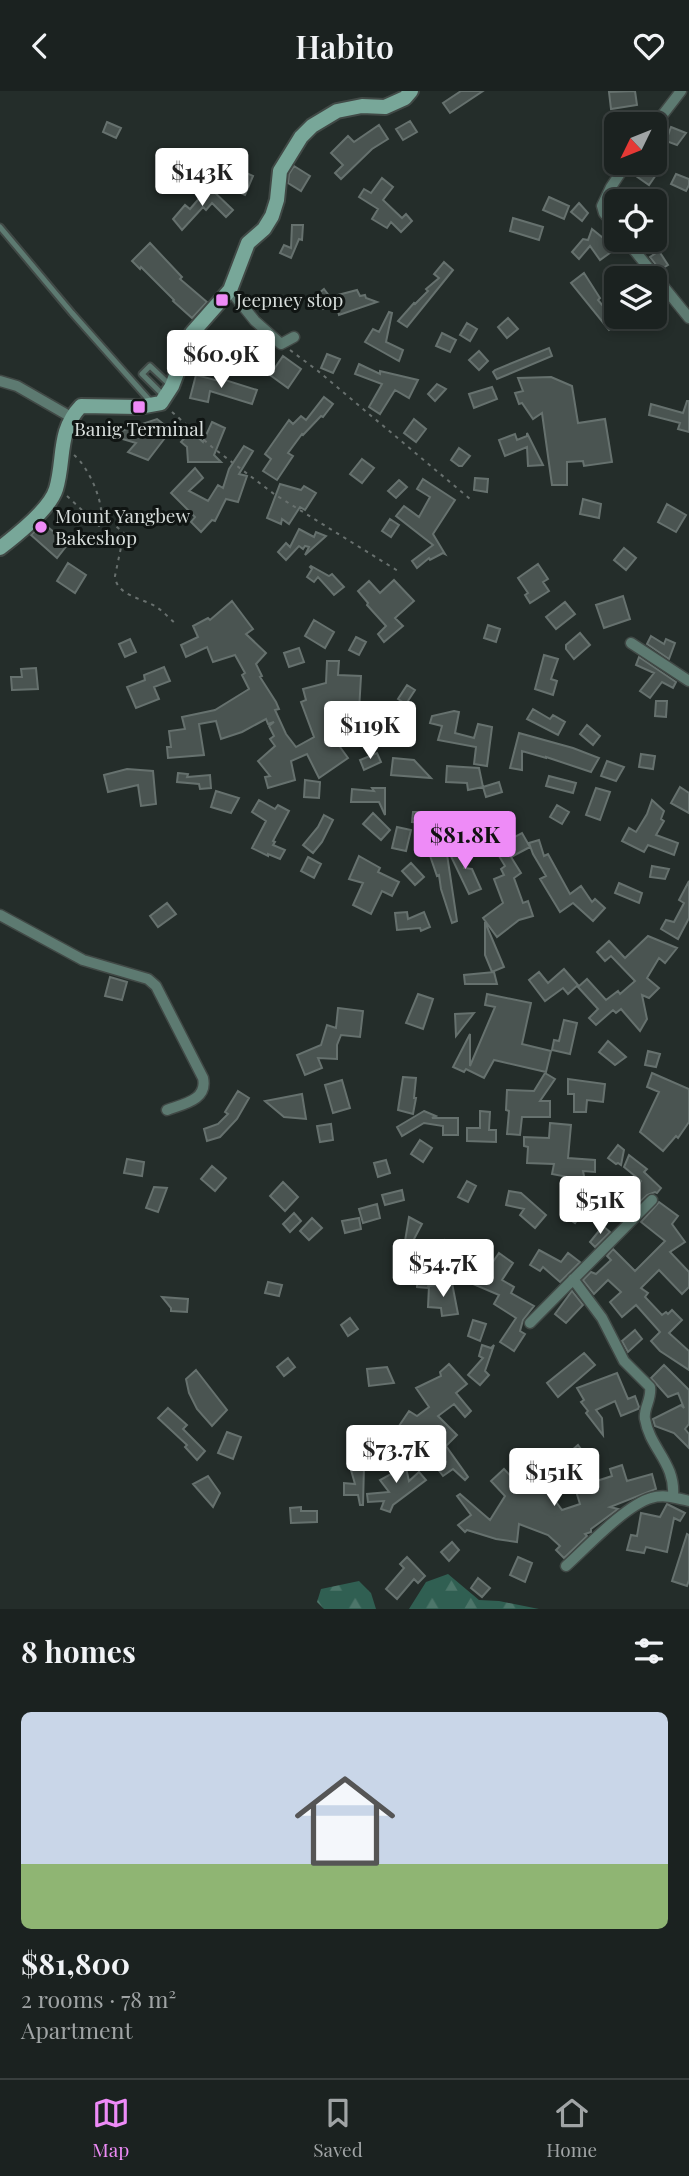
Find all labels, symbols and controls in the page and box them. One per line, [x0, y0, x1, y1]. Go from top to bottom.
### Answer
text: Habito [295, 24, 394, 67]
icon: back [21, 27, 59, 65]
icon: heart [630, 27, 668, 65]
north arrow [604, 112, 667, 175]
map controls [604, 112, 667, 329]
pin: $143K [153, 149, 251, 208]
text: $143K [171, 155, 233, 186]
button: locate [604, 189, 667, 252]
button: layers [604, 266, 667, 329]
place label: Jeepney stop [235, 286, 343, 312]
marker: Jeepney stop [214, 292, 230, 308]
pin: $60.9K [164, 331, 278, 390]
text: $60.9K [183, 337, 259, 368]
marker: Banig Terminal [131, 399, 147, 415]
place label: Banig Terminal [74, 415, 205, 441]
place label: Mount Yangbew Bakeshop [55, 502, 190, 550]
marker: Mount Yangbew Bakeshop [33, 519, 49, 535]
pin: $119K [321, 701, 419, 761]
text: $119K [340, 708, 400, 739]
pin: $81.8K [408, 811, 522, 871]
text: $81.8K [430, 818, 500, 849]
pin: $51K [559, 1177, 641, 1236]
text: $51K [576, 1183, 625, 1214]
pin: $54.7K [386, 1239, 500, 1299]
text: $54.7K [409, 1246, 477, 1277]
pin: $73.7K [339, 1425, 453, 1485]
text: $73.7K [362, 1432, 430, 1463]
pin: $151K [505, 1449, 603, 1508]
text: $151K [525, 1455, 583, 1486]
text: 8 homes [21, 1631, 136, 1671]
icon: filters [630, 1632, 668, 1670]
icon: home [282, 1758, 408, 1884]
text: $81,800 [21, 1943, 130, 1983]
text: 2 rooms · 78 m² [21, 1983, 176, 2014]
text: Apartment [21, 2014, 133, 2045]
tab: Map [92, 2094, 130, 2162]
tab: Saved [313, 2094, 363, 2162]
tab: Home [546, 2094, 597, 2162]

